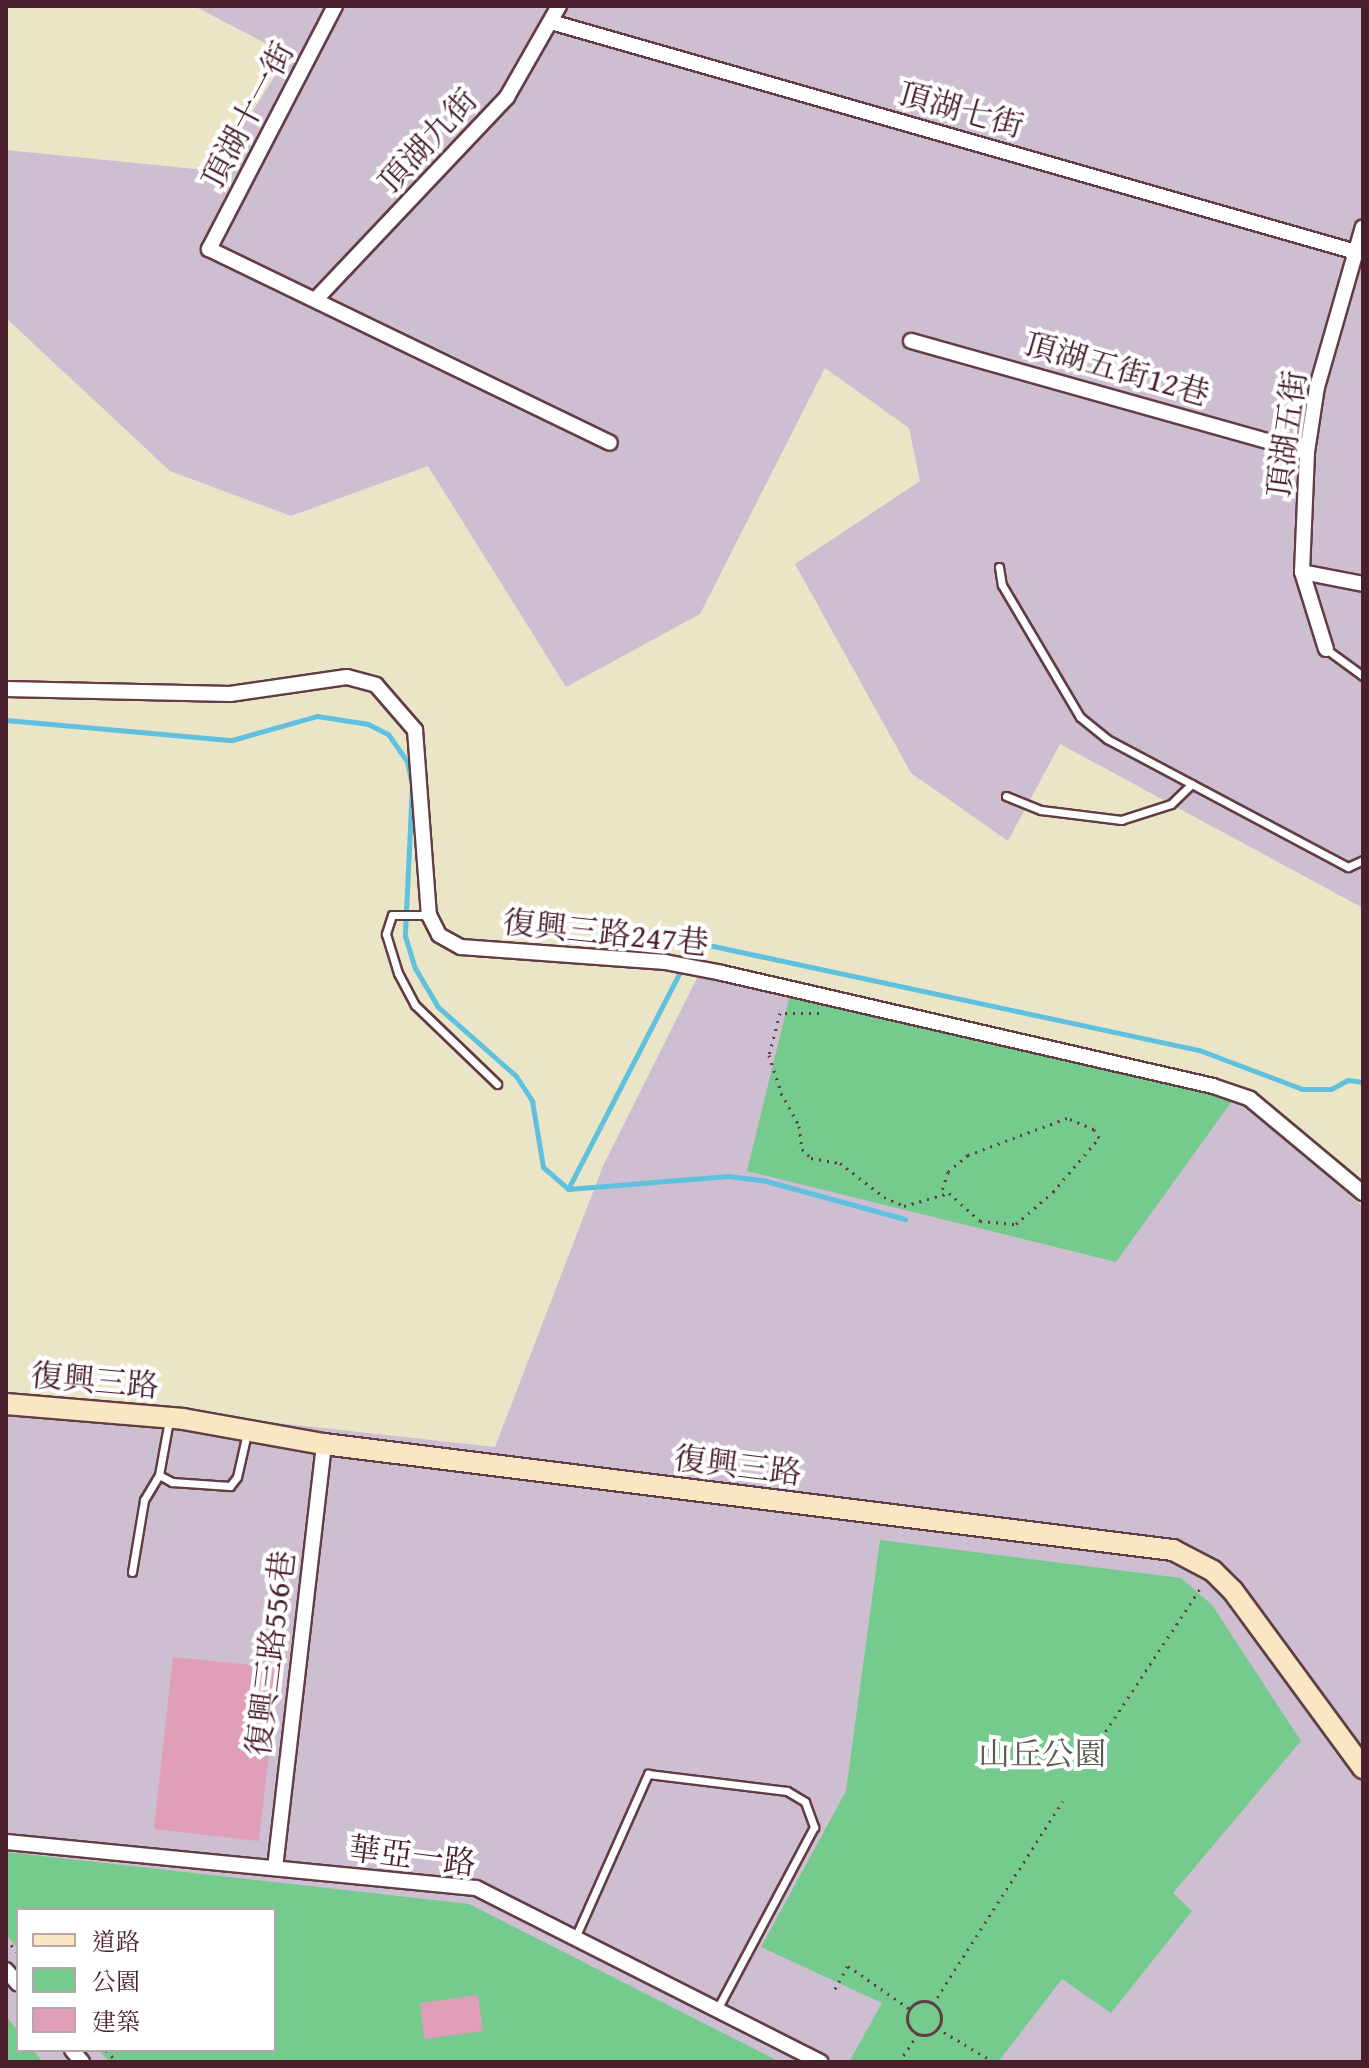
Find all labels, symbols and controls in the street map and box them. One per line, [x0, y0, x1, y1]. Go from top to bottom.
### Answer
street label: 頂湖十一街 [193, 35, 303, 195]
street label: 頂湖七街 [894, 74, 1028, 146]
street label: 頂湖九街 [370, 81, 486, 201]
street label: 頂湖五街12巷 [1020, 324, 1214, 414]
street label: 頂湖五街 [1259, 368, 1315, 500]
street label: 復興三路247巷 [501, 903, 711, 963]
street label: 復興三路 [30, 1356, 160, 1406]
street label: 復興三路 [672, 1439, 804, 1493]
street label: 復興三路556巷 [239, 1548, 303, 1758]
park label: 山丘公園 [978, 1735, 1106, 1773]
street label: 華亞一路 [346, 1829, 478, 1883]
legend [16, 1908, 276, 2052]
text: 道路 [92, 1924, 140, 1959]
text: 公園 [92, 1964, 140, 1999]
text: 建築 [92, 2004, 140, 2039]

